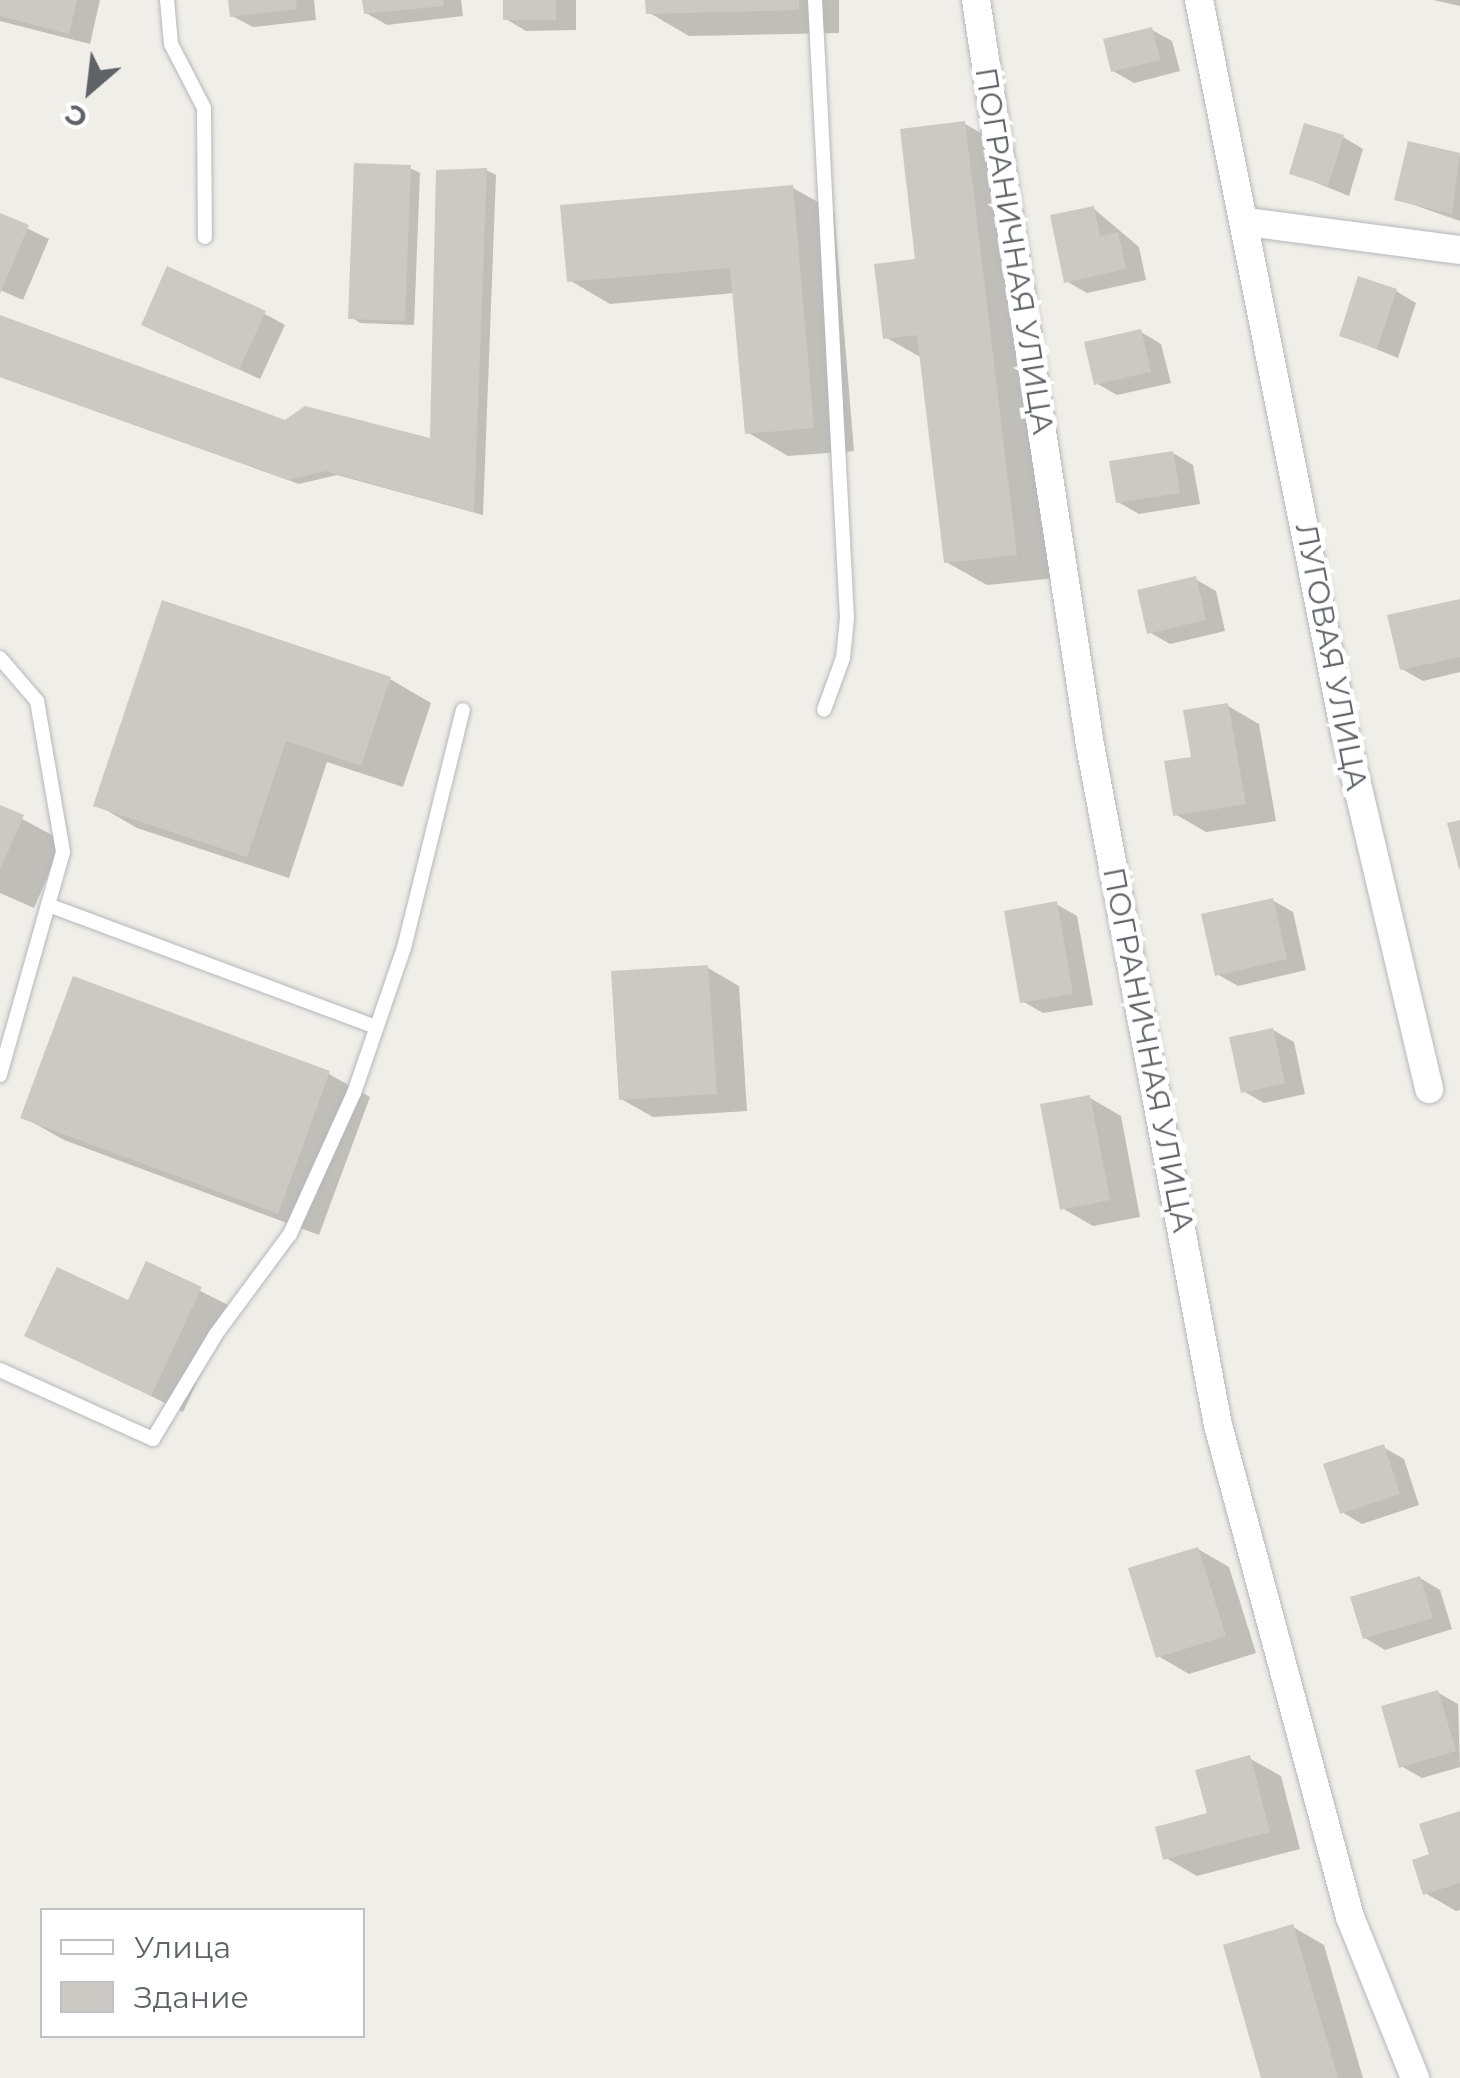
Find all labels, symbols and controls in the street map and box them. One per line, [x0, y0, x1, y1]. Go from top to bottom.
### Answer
north arrow [40, 40, 140, 140]
street label: ПОГРАНИЧНАЯ УЛИЦА [967, 65, 1061, 437]
text: С [59, 97, 93, 136]
street label: ЛУГОВАЯ УЛИЦА [1287, 520, 1375, 794]
street label: ПОГРАНИЧНАЯ УЛИЦА [1095, 864, 1201, 1236]
legend [40, 1908, 365, 2038]
text: Улица [134, 1929, 231, 1966]
text: Здание [134, 1979, 249, 2016]

